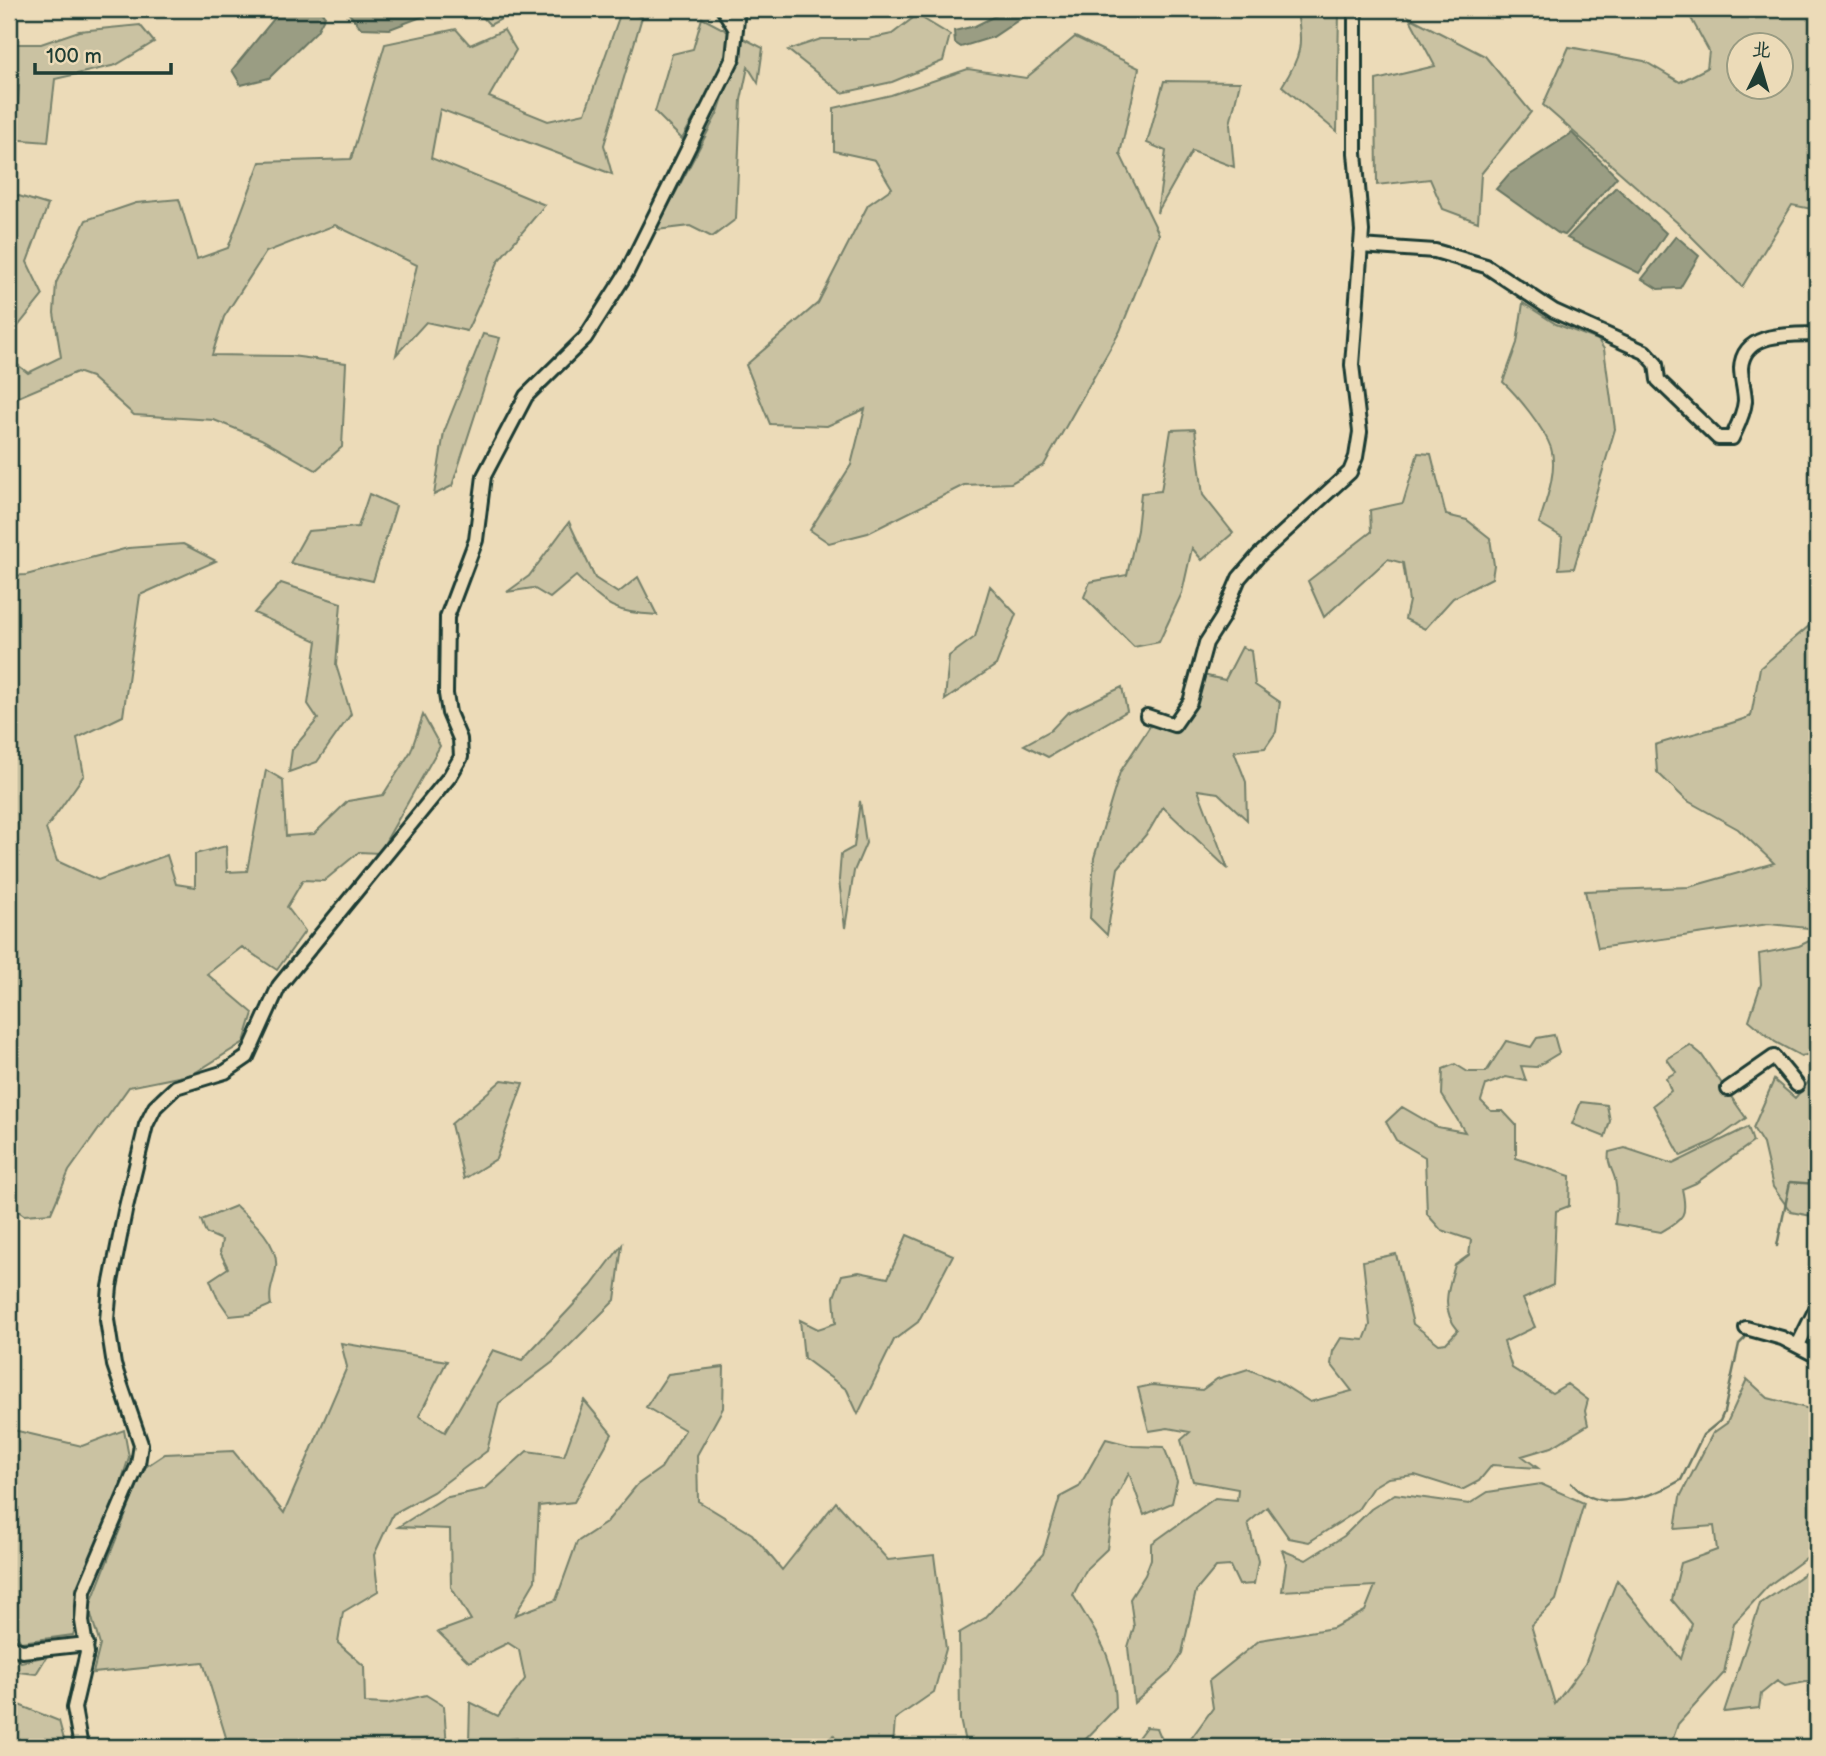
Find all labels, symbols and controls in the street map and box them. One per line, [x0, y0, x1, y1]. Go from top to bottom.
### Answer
scale bar [35, 32, 172, 76]
north arrow [1724, 32, 1794, 102]
text: 北 [1751, 38, 1772, 63]
text: 100 m [46, 44, 102, 69]

